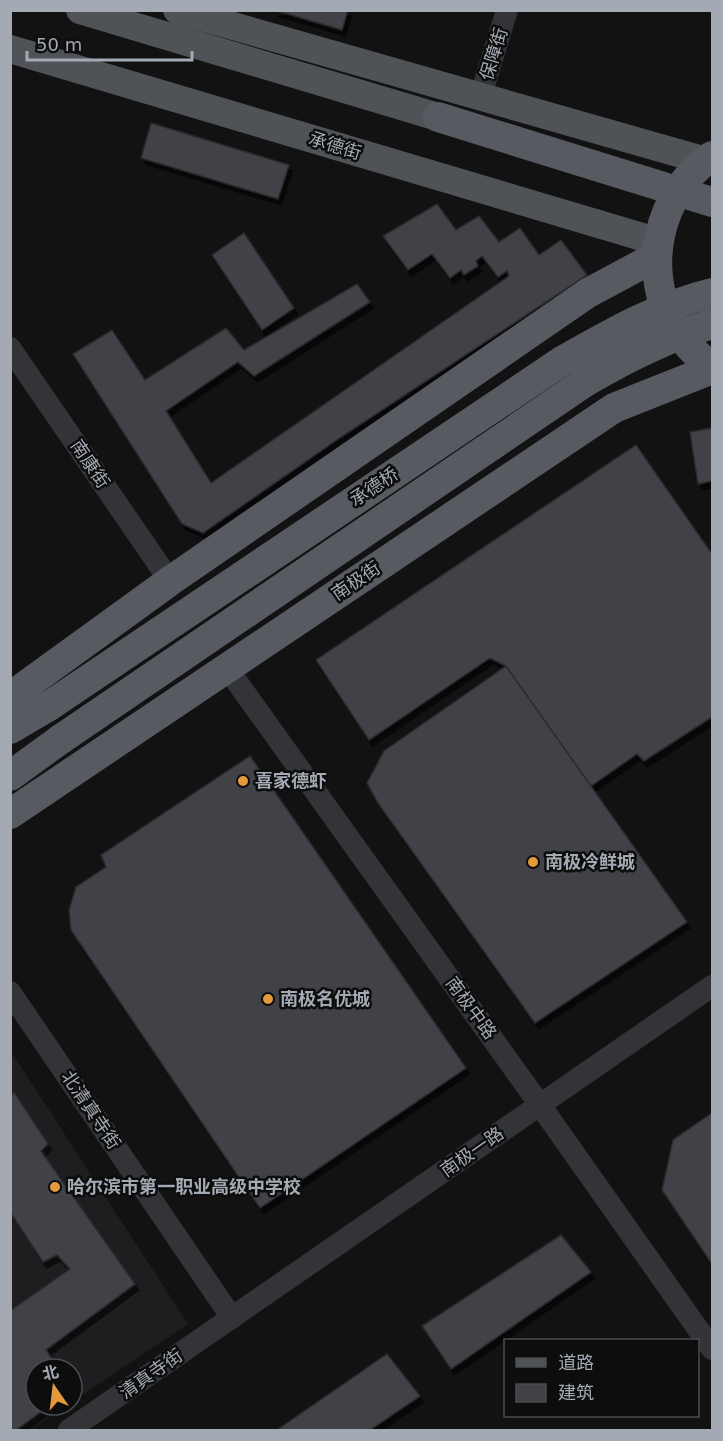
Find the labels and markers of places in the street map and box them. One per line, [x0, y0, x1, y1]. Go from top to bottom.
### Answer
place label: 喜家德虾 [255, 770, 327, 791]
marker: 喜家德虾 [236, 774, 250, 788]
place label: 南极冷鲜城 [545, 851, 635, 872]
marker: 南极冷鲜城 [526, 855, 540, 869]
place label: 南极名优城 [280, 988, 370, 1009]
marker: 南极名优城 [261, 992, 275, 1006]
place label: 哈尔滨市第一职业高级中学校 [67, 1176, 301, 1197]
marker: 哈尔滨市第一职业高级中学校 [48, 1180, 62, 1194]

